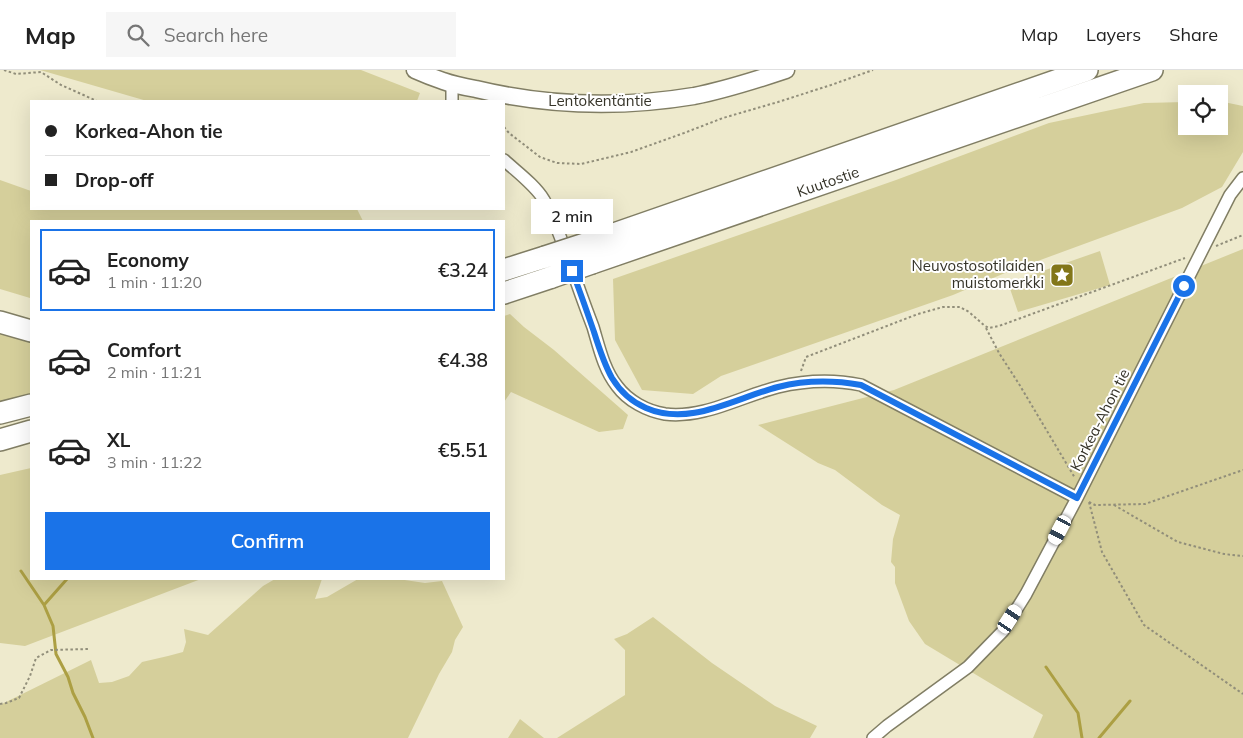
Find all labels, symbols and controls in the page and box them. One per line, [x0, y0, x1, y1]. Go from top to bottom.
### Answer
search box [106, 12, 456, 57]
text: Map [25, 20, 76, 50]
icon: search [124, 21, 152, 49]
text: Search here [164, 23, 268, 47]
text: Map [1021, 23, 1058, 46]
text: Layers [1086, 23, 1141, 46]
text: Share [1169, 23, 1218, 46]
map controls [1178, 85, 1228, 135]
button: locate [1178, 85, 1228, 135]
street label: Lentokentäntie [548, 91, 652, 110]
text: Korkea-Ahon tie [75, 119, 223, 143]
street label: Kuutostie [794, 162, 862, 201]
text: Drop-off [75, 168, 153, 192]
callout: 2 min [531, 198, 613, 234]
text: 2 min [551, 206, 593, 226]
icon: car [47, 248, 92, 293]
text: Economy [107, 248, 189, 272]
place label: Neuvostosotilaiden muistomerkki [912, 256, 1044, 292]
text: €3.24 [438, 258, 488, 282]
route end [561, 260, 583, 282]
place icon: Neuvostosotilaiden muistomerkki [1049, 262, 1075, 288]
text: 1 min · 11:20 [107, 272, 202, 292]
route start [1173, 275, 1195, 297]
icon: car [47, 338, 92, 383]
text: Comfort [107, 338, 181, 362]
text: €4.38 [438, 348, 488, 372]
text: 2 min · 11:21 [107, 362, 202, 382]
street label: Korkea-Ahon tie [1066, 365, 1133, 474]
icon: car [47, 428, 92, 473]
text: XL [107, 428, 130, 452]
text: €5.51 [438, 438, 488, 462]
text: 3 min · 11:22 [107, 452, 202, 472]
button: Confirm [45, 512, 490, 570]
car [1046, 513, 1073, 547]
car [995, 602, 1024, 636]

